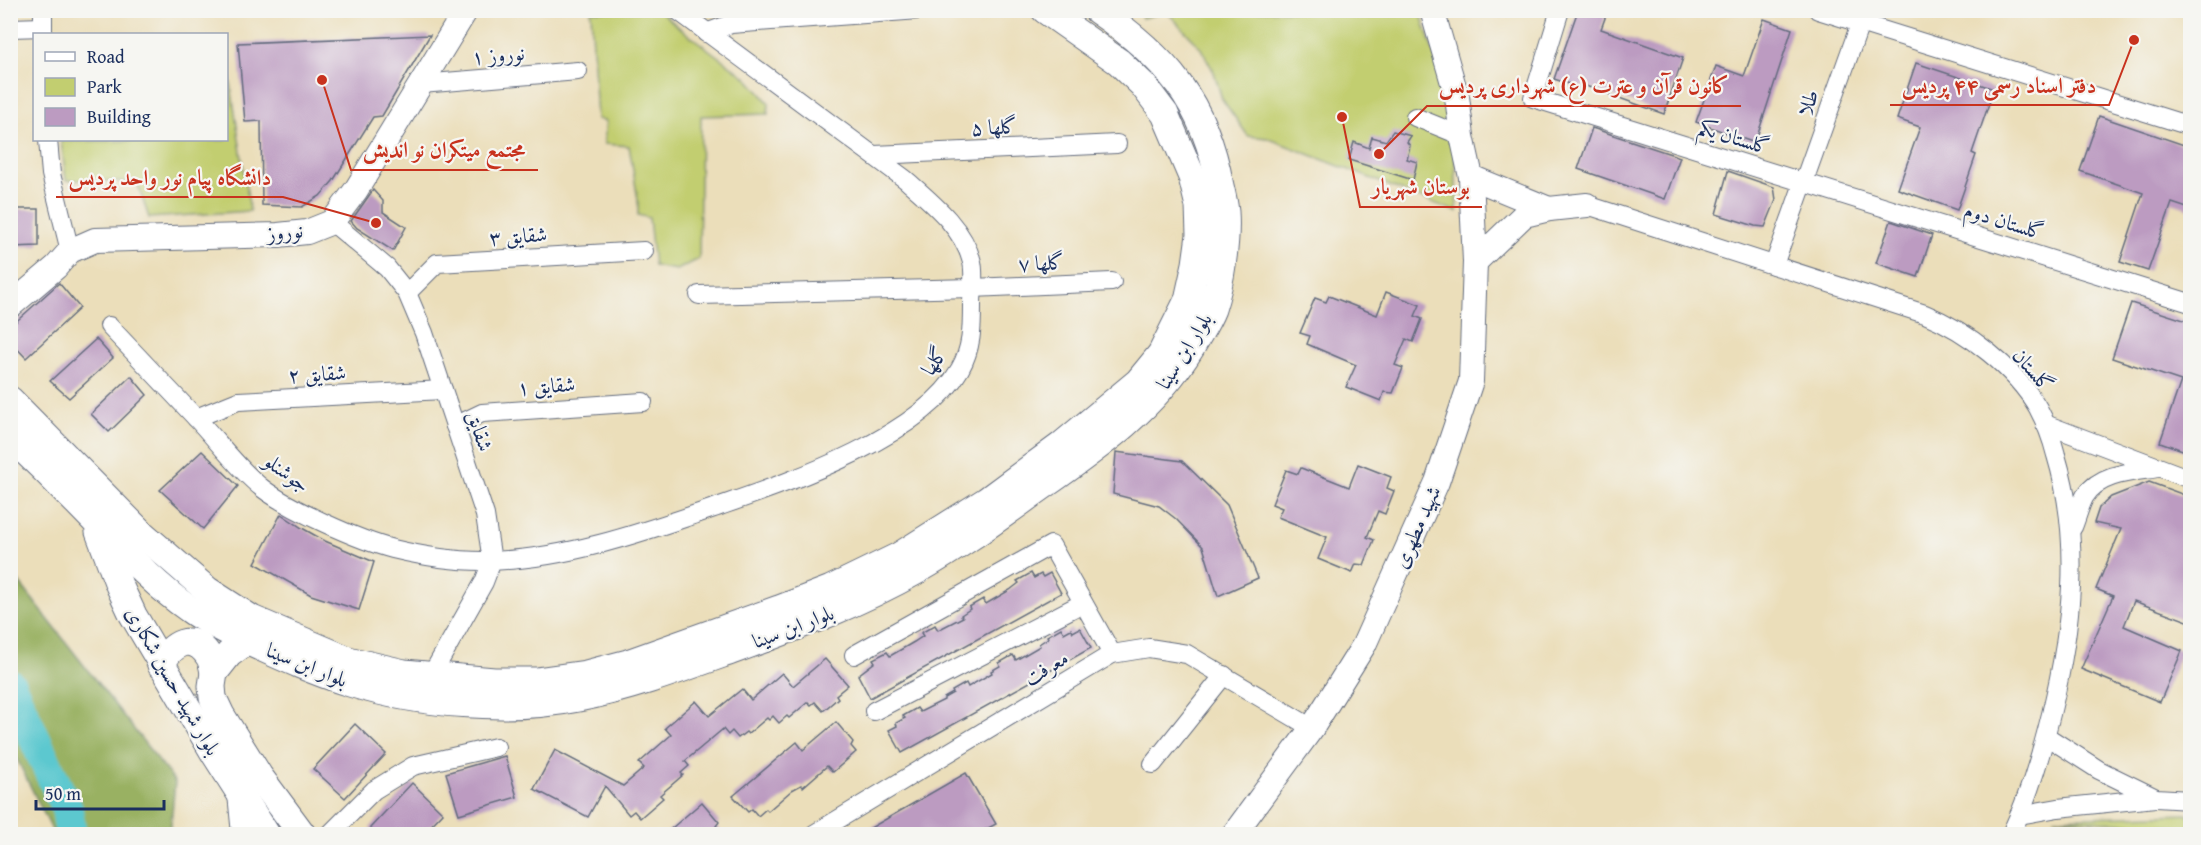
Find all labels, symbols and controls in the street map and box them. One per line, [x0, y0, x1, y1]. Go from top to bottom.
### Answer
legend [33, 33, 228, 141]
street label: نوروز ۱ [470, 37, 526, 72]
text: Road [87, 43, 125, 70]
callout: دفتر اسناد رسمی ۴۴ پردیس [1890, 65, 2109, 105]
callout: کانون قرآن و عترت (ع) شهرداری پردیس [1427, 66, 1741, 106]
text: کانون قرآن و عترت (ع) شهرداری پردیس [1439, 69, 1729, 104]
text: دفتر اسناد رسمی ۴۴ پردیس [1902, 69, 2096, 101]
text: Park [87, 73, 123, 100]
street label: طلا [1789, 85, 1826, 120]
text: Building [87, 103, 151, 130]
street label: گلها ۵ [970, 110, 1018, 143]
street label: گلستان یکم [1693, 111, 1774, 167]
callout: مجتمع میتکران نو اندیش [351, 130, 538, 170]
text: مجتمع میتکران نو اندیش [363, 133, 526, 170]
callout: دانشگاه پیام نور واحد پردیس [56, 157, 283, 197]
text: دانشگاه پیام نور واحد پردیس [68, 161, 272, 197]
callout: بوستان شهریار [1360, 167, 1482, 207]
text: بوستان شهریار [1369, 170, 1470, 202]
street label: گلستان دوم [1959, 194, 2048, 250]
street label: نوروز [263, 214, 305, 249]
street label: شقایق ۳ [488, 218, 548, 253]
street label: گلها ۷ [1017, 246, 1065, 279]
street label: بلوار ابن سینا [1148, 306, 1219, 395]
street label: گلها [913, 340, 955, 381]
street label: گلستان [2005, 341, 2062, 399]
street label: شقایق ۲ [287, 356, 347, 391]
street label: شقایق ۱ [516, 368, 576, 403]
street label: شقایق [459, 406, 502, 455]
street label: جوشنلو [256, 444, 317, 500]
street label: شهید مطهری [1385, 480, 1449, 573]
street label: بلوار ابن سینا [747, 597, 838, 656]
street label: بلوار شهید حسین شکاری [118, 600, 229, 761]
street label: بلوار ابن سینا [262, 634, 353, 695]
street label: معرفت [1017, 642, 1074, 693]
scale bar [36, 773, 164, 811]
text: 50 m [45, 780, 81, 807]

